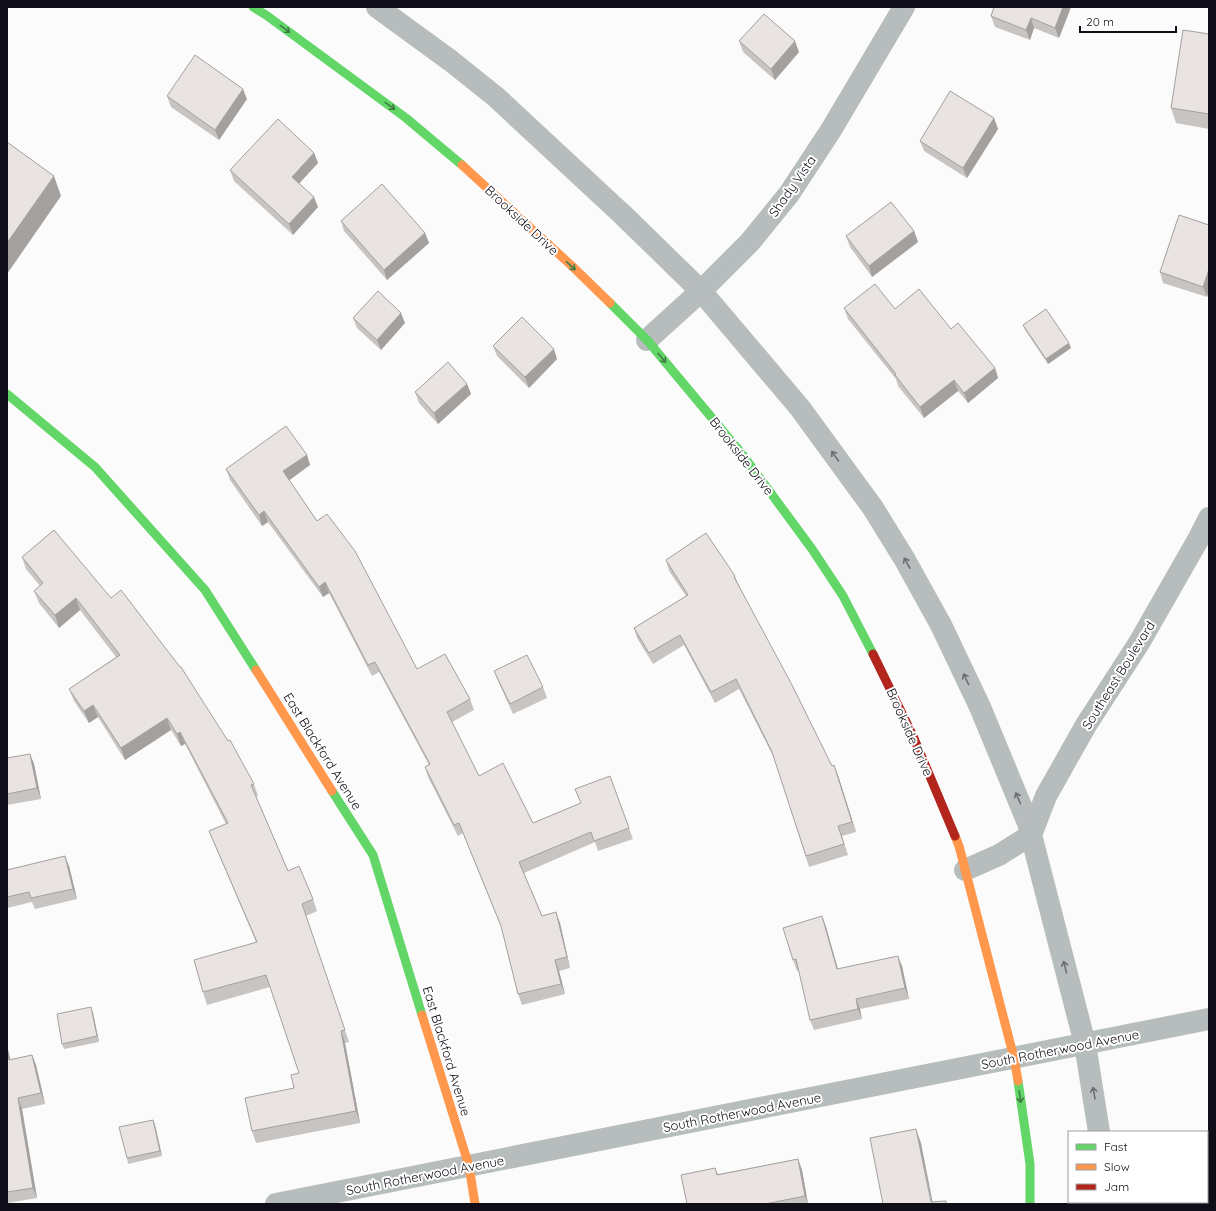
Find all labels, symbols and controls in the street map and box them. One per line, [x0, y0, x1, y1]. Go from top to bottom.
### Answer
scale bar [1080, 8, 1176, 34]
text: 20 m [1086, 14, 1114, 29]
one-way arrow [279, 25, 290, 33]
one-way arrow [384, 102, 395, 110]
street label: Shady Vista [765, 152, 819, 220]
street label: Brookside Drive [482, 182, 562, 258]
one-way arrow [566, 261, 576, 271]
one-way arrow [658, 353, 667, 364]
street label: Brookside Drive [707, 414, 777, 498]
one-way arrow [830, 450, 839, 461]
one-way arrow [903, 557, 911, 569]
street label: Southeast Boulevard [1078, 618, 1158, 732]
one-way arrow [962, 673, 970, 685]
street label: Brookside Drive [883, 685, 937, 779]
street label: East Blackford Avenue [280, 690, 366, 812]
one-way arrow [1014, 793, 1021, 805]
one-way arrow [1061, 960, 1068, 973]
street label: East Blackford Avenue [420, 984, 474, 1118]
street label: South Rotherwood Avenue [980, 1026, 1140, 1072]
one-way arrow [1089, 1087, 1097, 1100]
street label: South Rotherwood Avenue [662, 1089, 822, 1135]
one-way arrow [1016, 1090, 1024, 1103]
legend [1068, 1131, 1208, 1203]
text: Fast [1104, 1139, 1128, 1154]
street label: South Rotherwood Avenue [345, 1152, 505, 1198]
text: Slow [1104, 1159, 1130, 1174]
text: Jam [1104, 1179, 1129, 1194]

